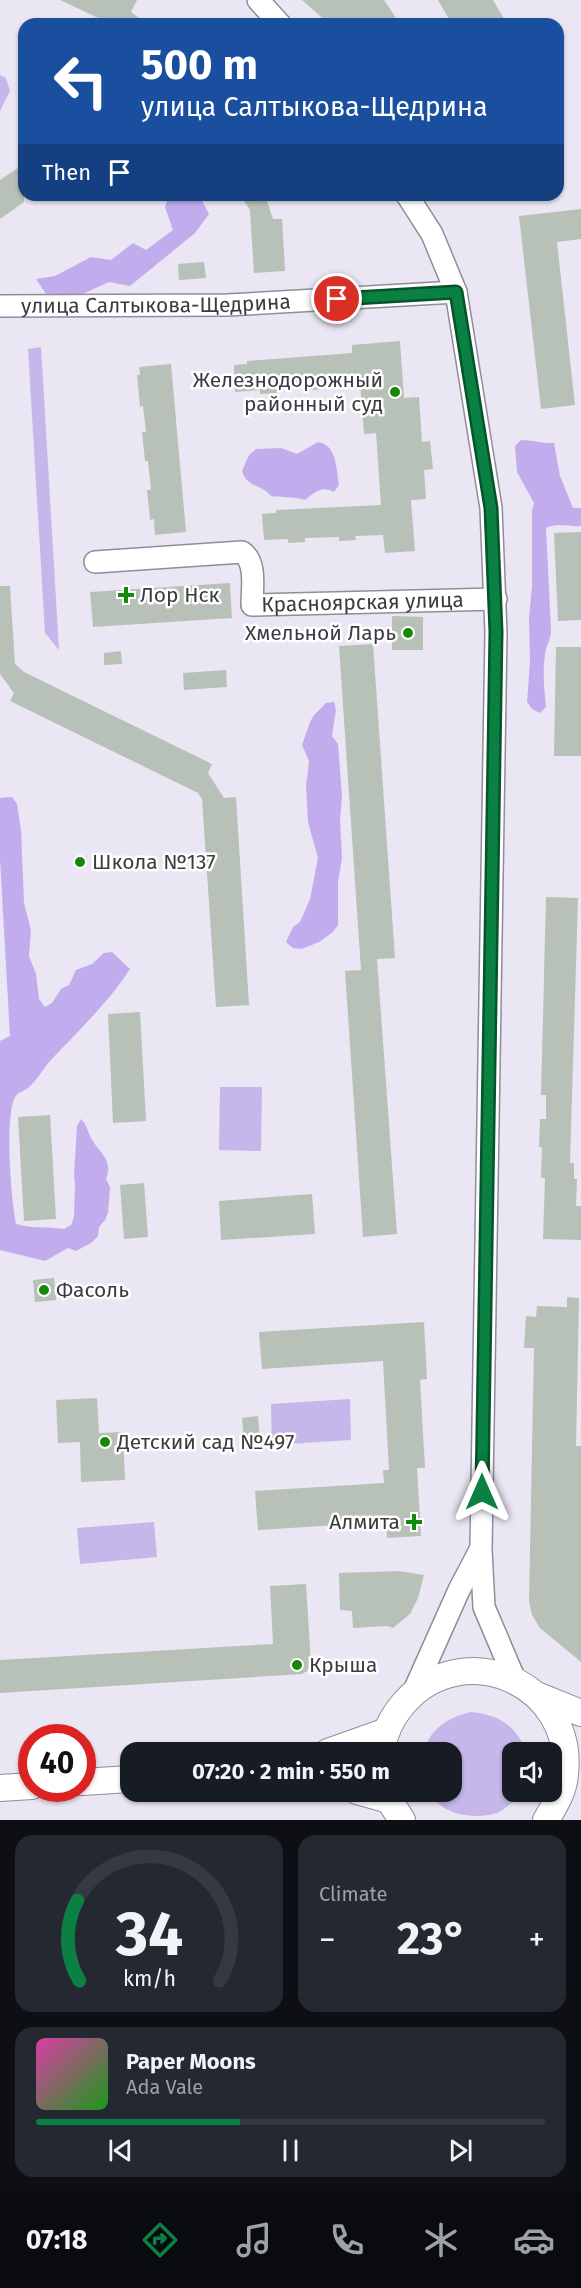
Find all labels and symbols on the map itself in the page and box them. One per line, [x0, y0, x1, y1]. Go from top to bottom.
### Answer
pin [311, 273, 362, 324]
street label: улица Салтыкова-Щедрина [21, 288, 292, 319]
place label: Железнодорожный районный суд [193, 367, 383, 417]
marker: Железнодорожный районный суд [388, 385, 402, 399]
place label: Лор Нск [140, 582, 219, 608]
marker: Лор Нск [117, 586, 135, 604]
street label: Красноярская улица [261, 587, 464, 618]
place label: Хмельной Ларь [245, 620, 396, 646]
marker: Хмельной Ларь [401, 626, 415, 640]
place label: Школа №137 [92, 849, 216, 875]
marker: Школа №137 [73, 855, 87, 869]
place label: Фасоль [56, 1277, 129, 1303]
marker: Фасоль [37, 1283, 51, 1297]
place label: Детский сад №497 [116, 1429, 294, 1455]
marker: Детский сад №497 [98, 1435, 112, 1449]
position arrow [450, 1460, 514, 1524]
place label: Алмита [329, 1509, 400, 1535]
marker: Алмита [405, 1513, 423, 1531]
place label: Крыша [309, 1652, 377, 1678]
marker: Крыша [290, 1658, 304, 1672]
speed limit sign: 40 [18, 1724, 96, 1802]

